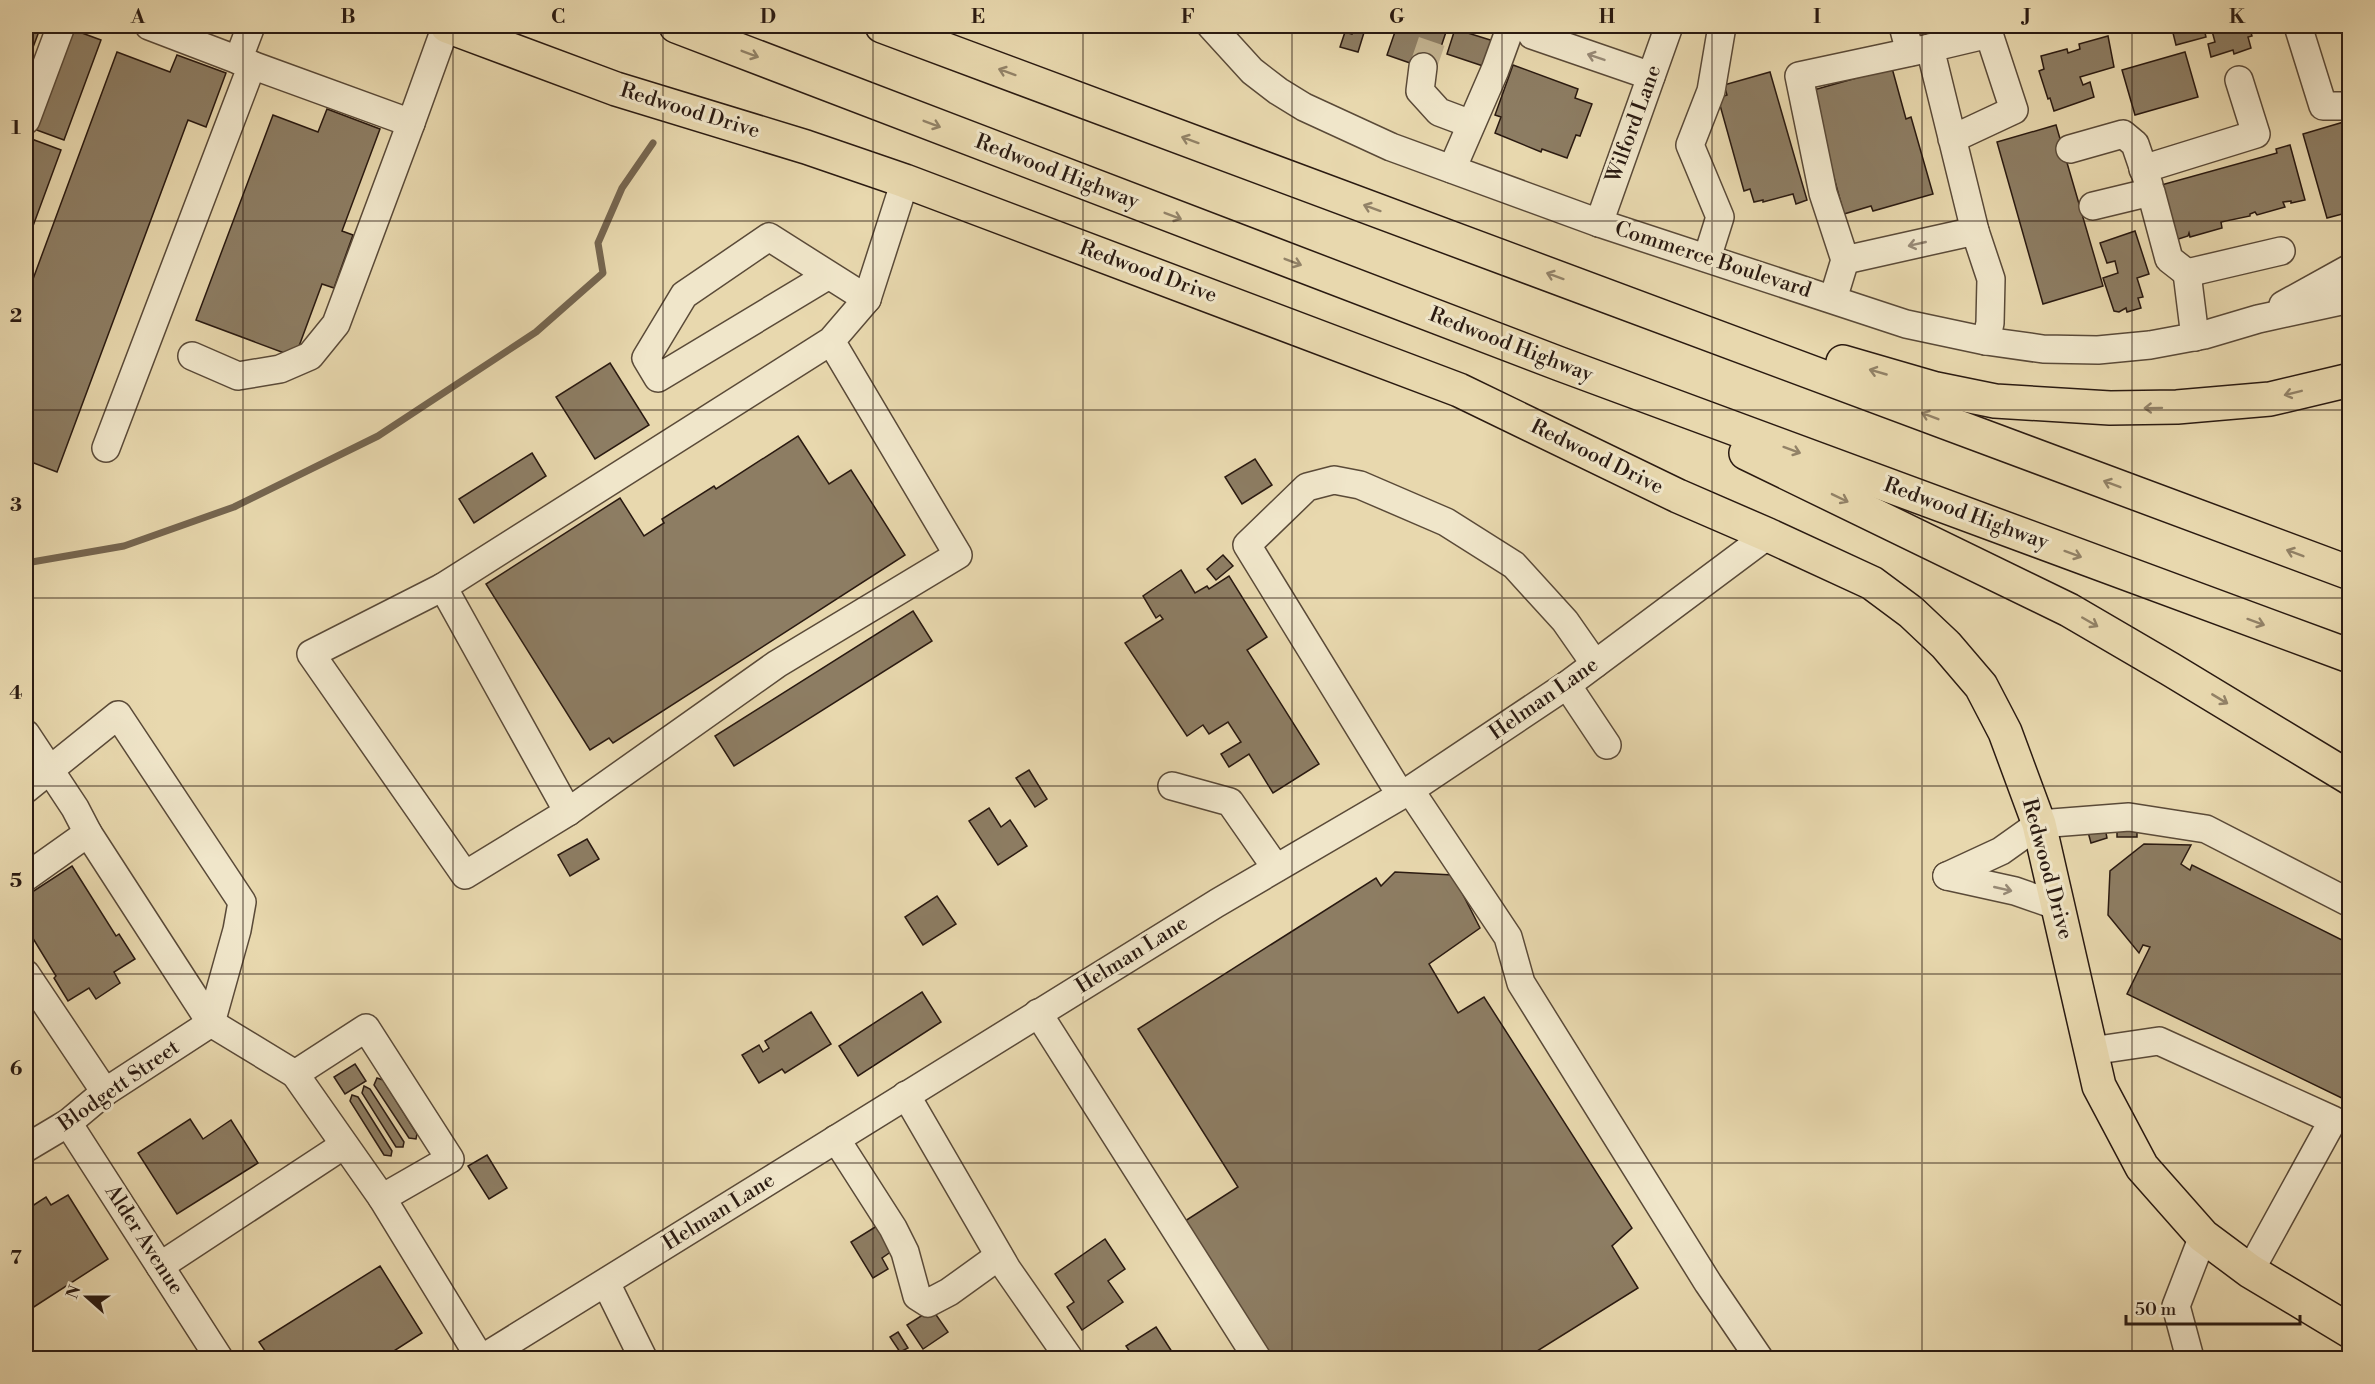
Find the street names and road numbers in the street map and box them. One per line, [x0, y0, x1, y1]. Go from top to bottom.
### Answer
street label: Wilford Lane [1600, 62, 1667, 187]
street label: Redwood Drive [617, 77, 763, 145]
street label: Redwood Highway [971, 129, 1143, 216]
street label: Commerce Boulevard [1611, 216, 1815, 304]
street label: Redwood Drive [1076, 235, 1220, 309]
street label: Redwood Highway [1425, 302, 1597, 389]
street label: Redwood Drive [1526, 414, 1668, 500]
street label: Redwood Highway [1880, 472, 2053, 556]
street label: Helman Lane [1484, 652, 1604, 746]
street label: Redwood Drive [2016, 796, 2078, 942]
street label: Helman Lane [1071, 910, 1193, 1000]
street label: Blodgett Street [52, 1034, 185, 1138]
street label: Helman Lane [658, 1167, 780, 1257]
street label: Alder Avenue [98, 1179, 189, 1300]

